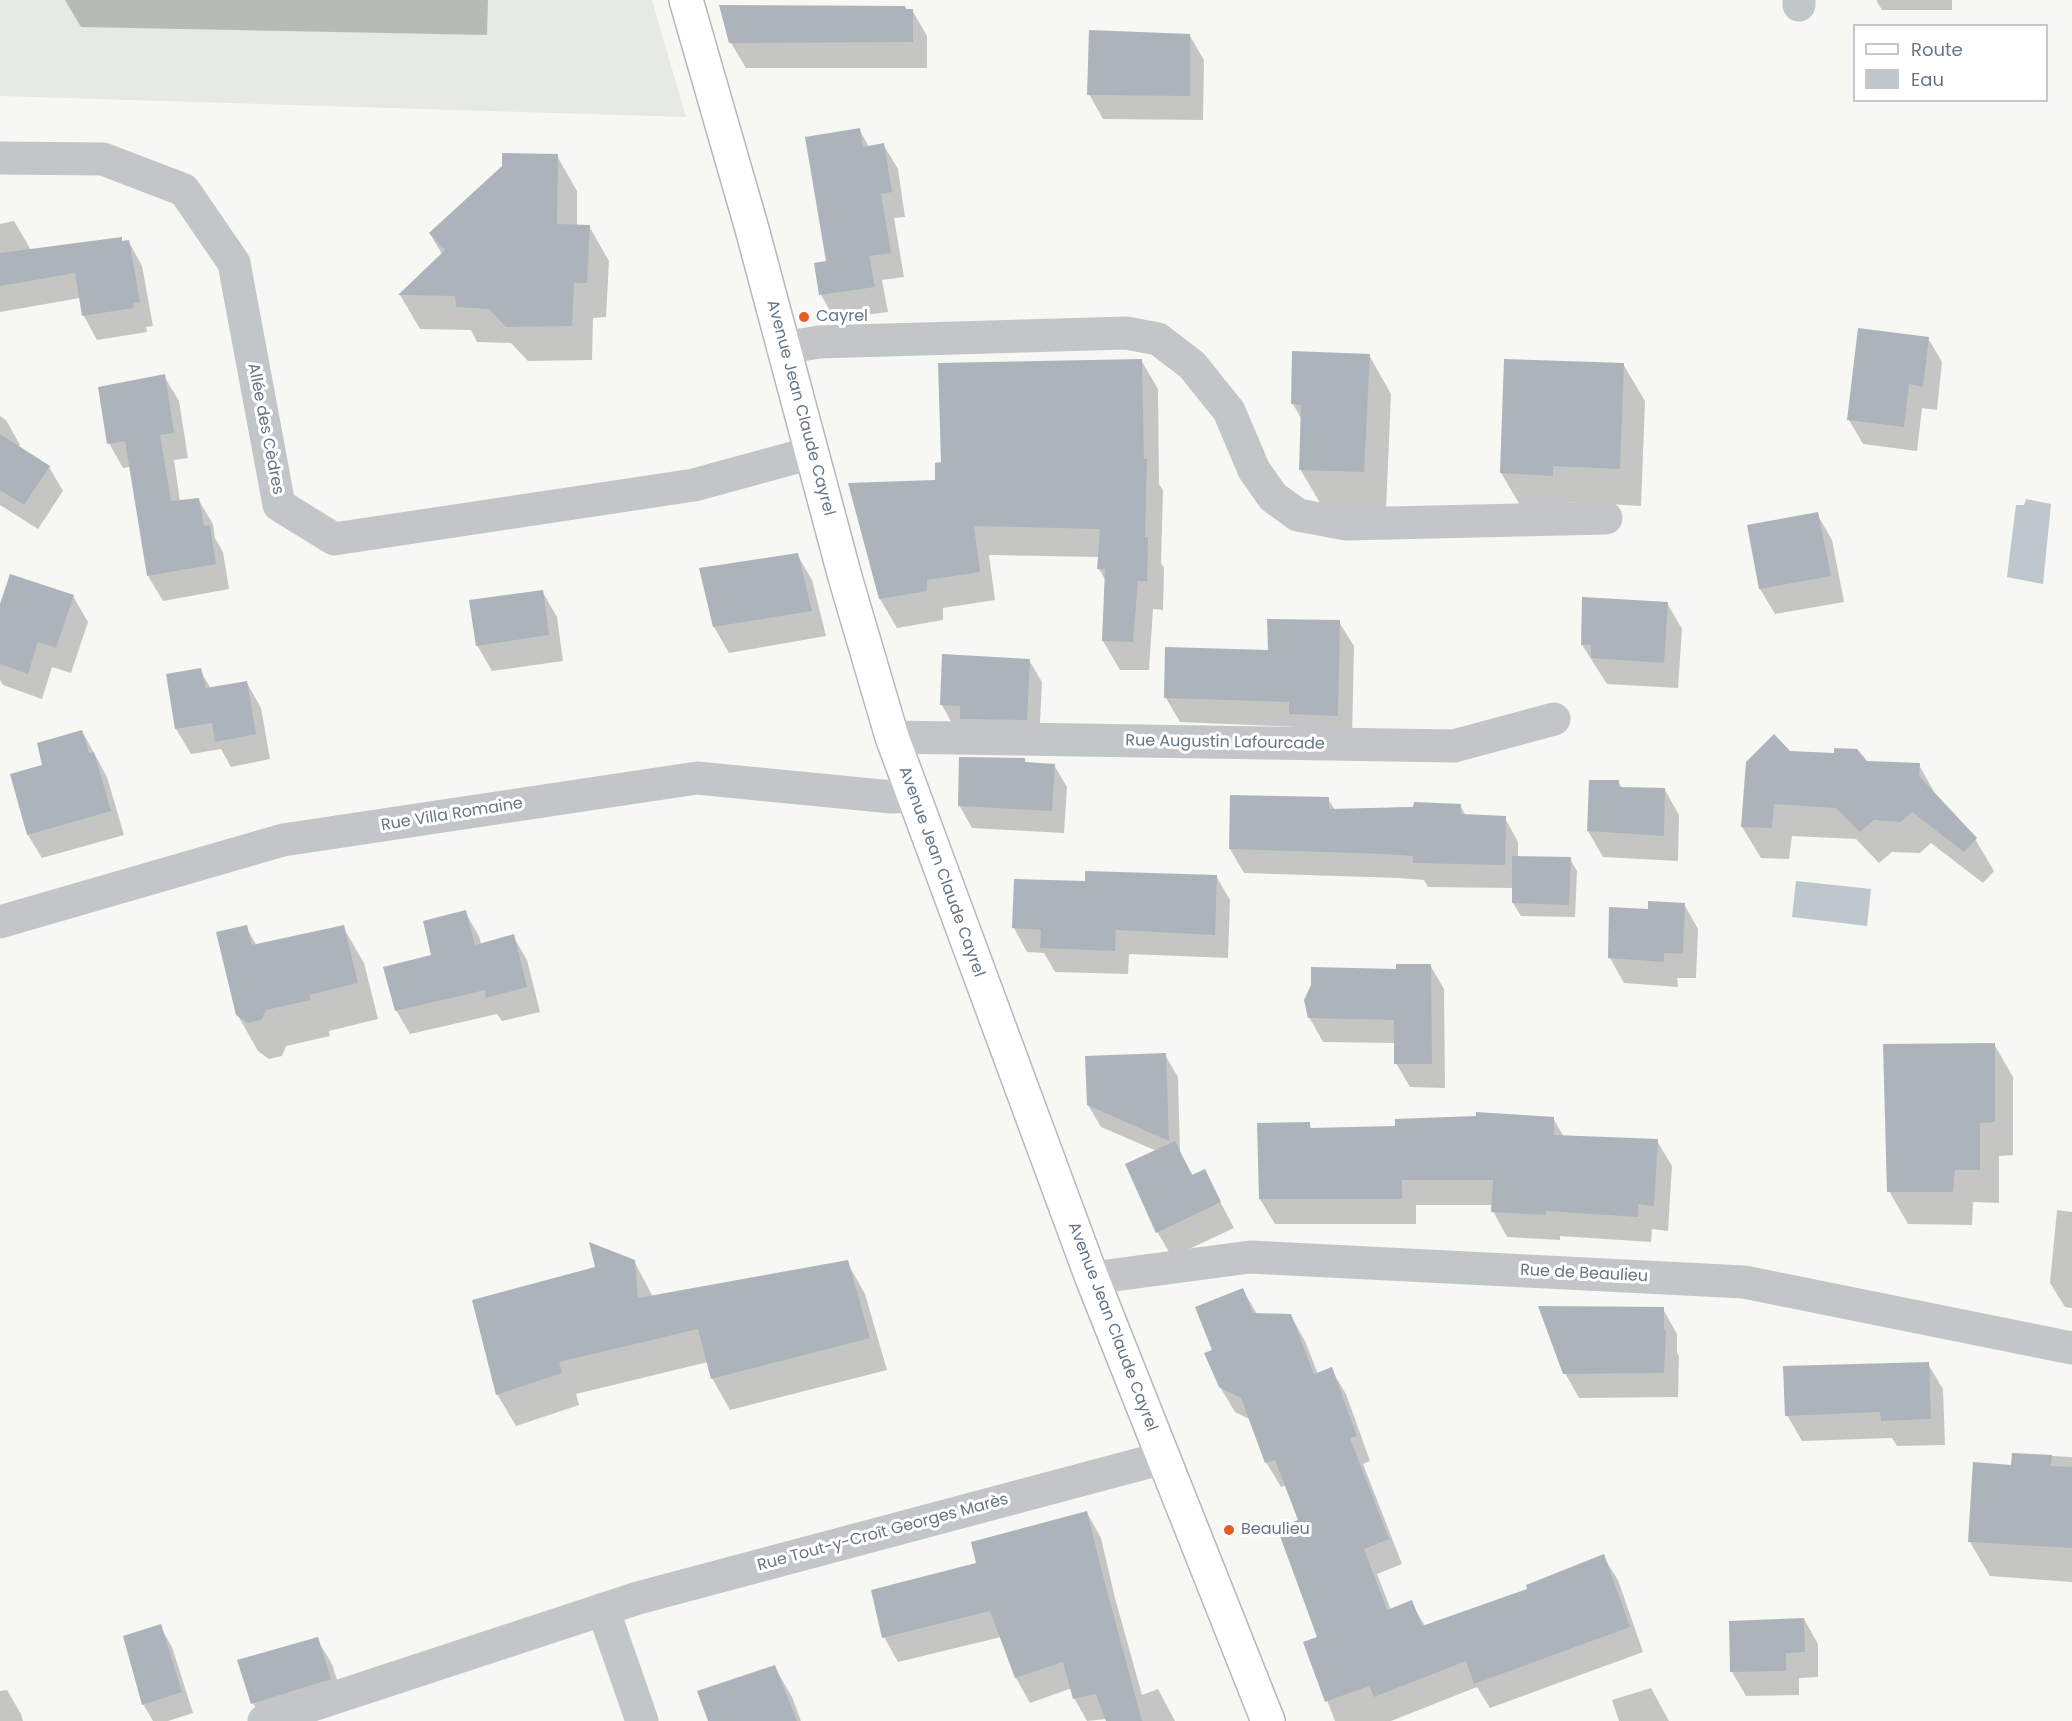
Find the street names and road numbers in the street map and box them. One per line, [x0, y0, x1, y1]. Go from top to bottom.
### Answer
street label: Avenue Jean Claude Cayrel [762, 298, 838, 518]
street label: Allée des Cèdres [243, 362, 287, 496]
street label: Rue Augustin Lafourcade [1125, 732, 1325, 754]
street label: Avenue Jean Claude Cayrel [894, 764, 988, 980]
street label: Rue Villa Romaine [380, 794, 524, 836]
street label: Avenue Jean Claude Cayrel [1063, 1220, 1161, 1434]
street label: Rue de Beaulieu [1520, 1261, 1648, 1287]
street label: Rue Tout-y-Croît Georges Marès [755, 1490, 1011, 1576]

